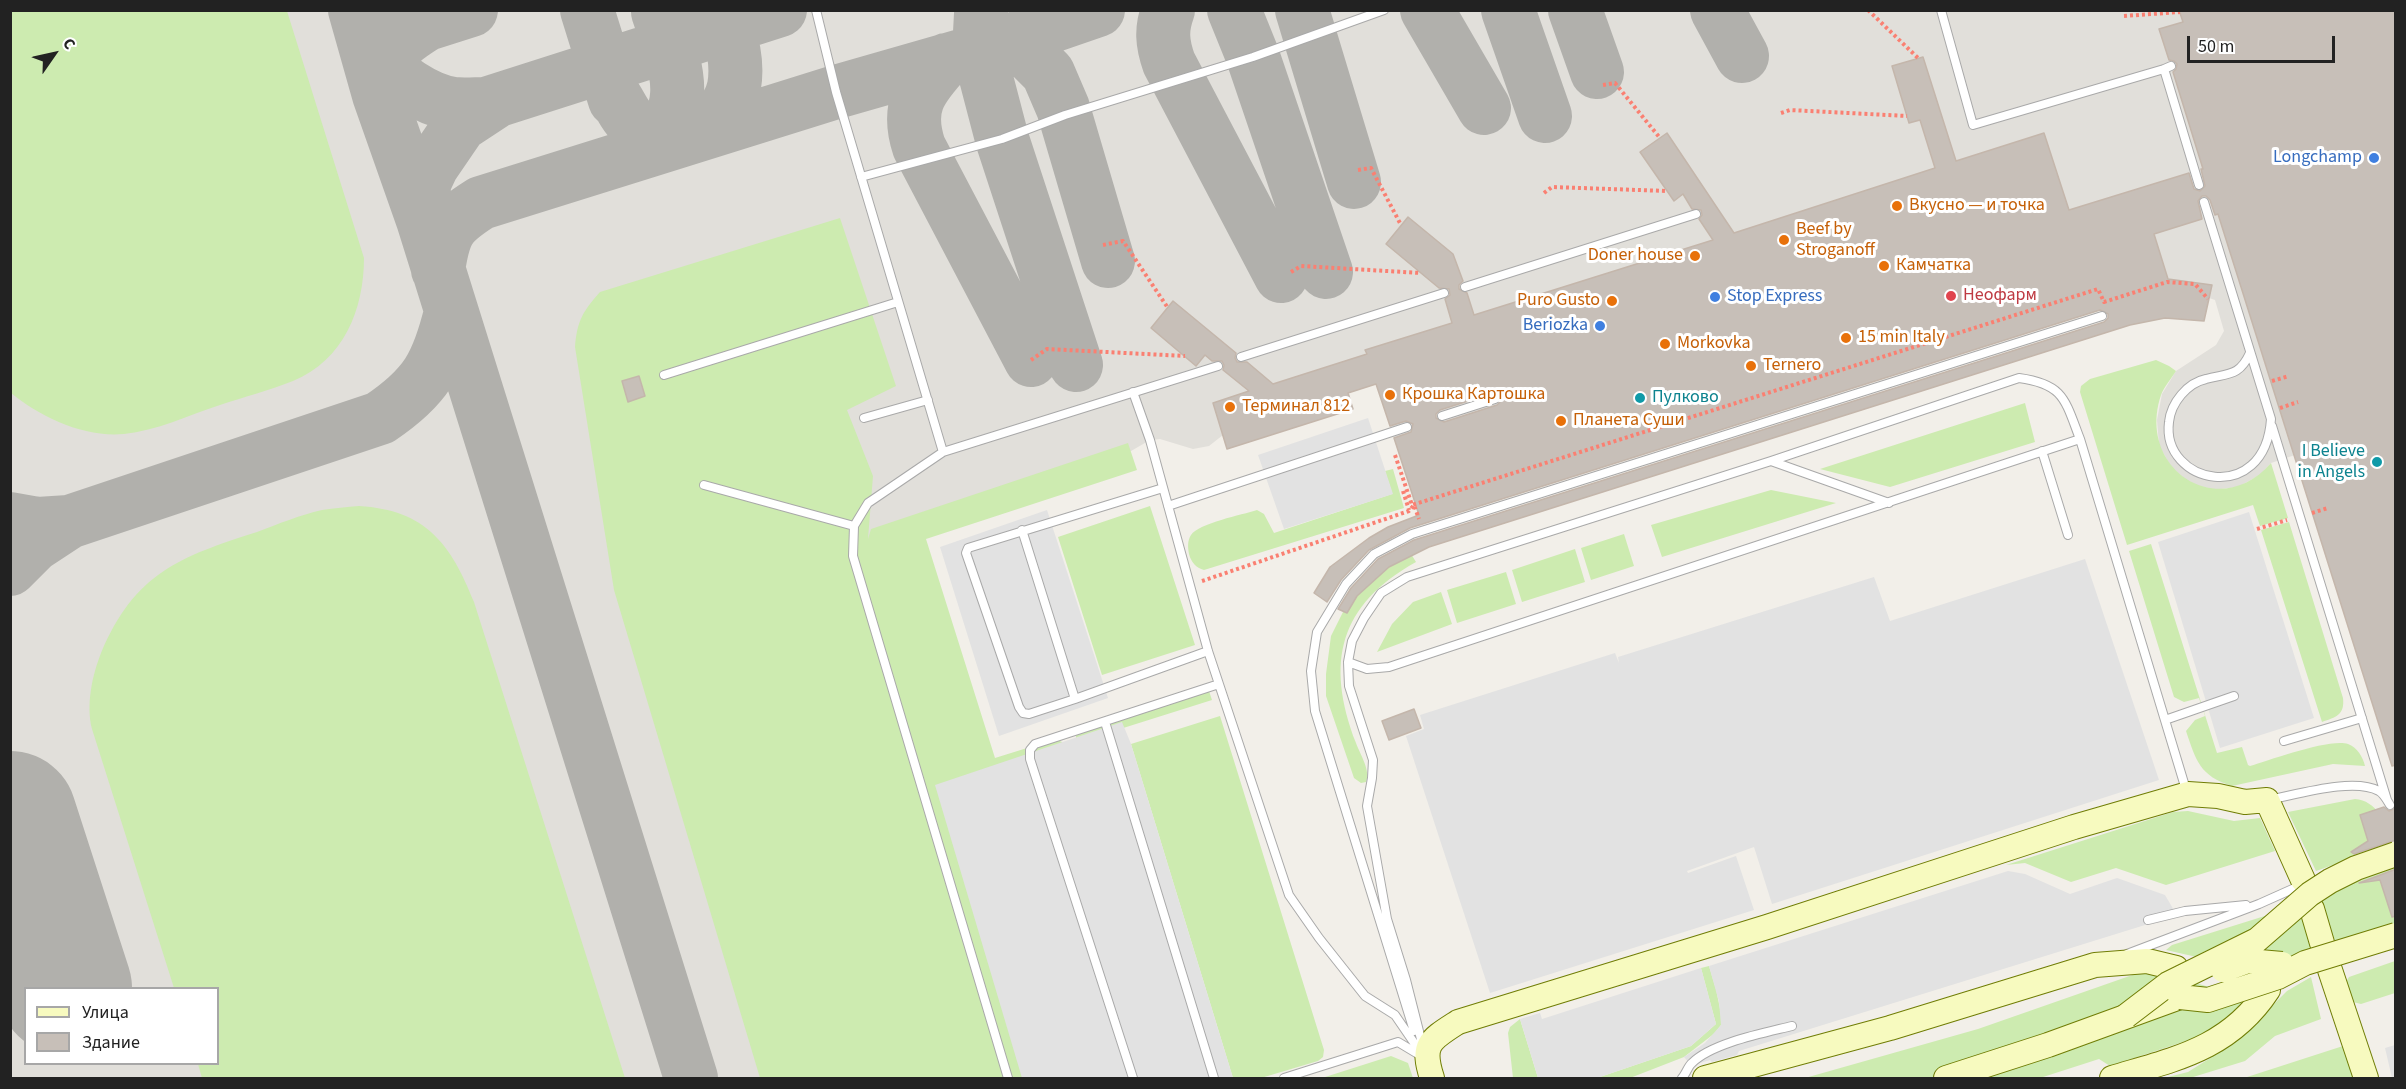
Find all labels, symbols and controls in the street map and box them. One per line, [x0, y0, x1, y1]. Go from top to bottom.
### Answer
north arrow [24, 24, 84, 84]
scale bar [2190, 24, 2338, 62]
text: С [57, 34, 81, 54]
text: 50 m [2198, 34, 2234, 59]
place label: Longchamp [2273, 147, 2362, 169]
marker: Longchamp [2367, 151, 2381, 165]
place label: Вкусно — и точка [1909, 195, 2045, 217]
marker: Вкусно — и точка [1890, 199, 1904, 213]
place label: Beef by Stroganoff [1796, 219, 1875, 262]
marker: Beef by Stroganoff [1777, 233, 1791, 247]
place label: Doner house [1588, 245, 1683, 267]
marker: Doner house [1688, 249, 1702, 263]
place label: Камчатка [1896, 255, 1971, 277]
marker: Камчатка [1877, 259, 1891, 273]
place label: Неофарм [1963, 285, 2037, 307]
place label: Stop Express [1727, 286, 1822, 308]
marker: Неофарм [1944, 289, 1958, 303]
place label: Puro Gusto [1517, 290, 1600, 312]
marker: Stop Express [1708, 290, 1722, 304]
marker: Puro Gusto [1605, 294, 1619, 308]
place label: Beriozka [1523, 315, 1588, 337]
marker: Beriozka [1593, 319, 1607, 333]
place label: 15 min Italy [1858, 327, 1945, 349]
marker: 15 min Italy [1839, 331, 1853, 345]
place label: Morkovka [1677, 333, 1751, 355]
marker: Morkovka [1658, 337, 1672, 351]
place label: Ternero [1763, 355, 1821, 377]
marker: Ternero [1744, 359, 1758, 373]
place label: Крошка Картошка [1402, 384, 1545, 406]
place label: Пулково [1652, 387, 1719, 409]
marker: Крошка Картошка [1383, 388, 1397, 402]
marker: Пулково [1633, 391, 1647, 405]
place label: Терминал 812 [1242, 396, 1350, 418]
marker: Терминал 812 [1223, 400, 1237, 414]
place label: Планета Суши [1573, 410, 1685, 432]
marker: Планета Суши [1554, 414, 1568, 428]
place label: I Believe in Angels [2298, 441, 2365, 484]
marker: I Believe in Angels [2370, 455, 2384, 469]
legend [24, 987, 219, 1065]
text: Улица [82, 1000, 129, 1025]
text: Здание [82, 1030, 140, 1055]

